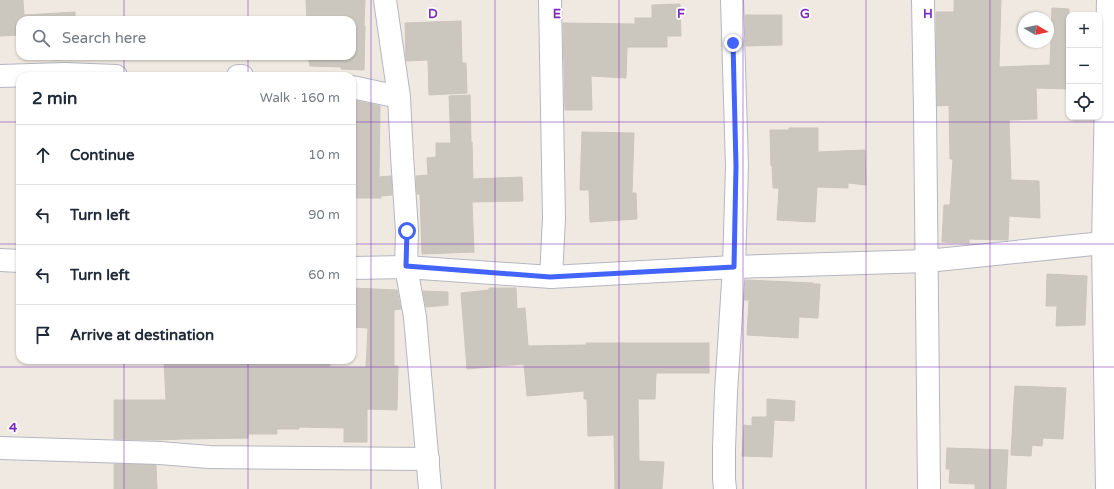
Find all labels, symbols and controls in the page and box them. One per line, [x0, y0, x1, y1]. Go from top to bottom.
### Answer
text: D [428, 6, 438, 22]
text: E [553, 6, 561, 22]
text: F [677, 6, 685, 22]
text: G [800, 6, 810, 22]
text: H [923, 6, 933, 22]
north arrow [1018, 12, 1054, 48]
map controls [1066, 12, 1102, 120]
button: + [1066, 12, 1102, 48]
search box [16, 16, 356, 60]
icon: search [30, 27, 52, 49]
text: Search here [62, 29, 146, 47]
route end [724, 34, 742, 52]
button: − [1066, 48, 1102, 84]
button: locate [1066, 84, 1102, 120]
text: 2 min [32, 88, 77, 109]
text: Walk · 160 m [260, 90, 340, 106]
icon: ahead [32, 144, 54, 166]
text: Continue [70, 146, 134, 164]
text: 10 m [308, 147, 340, 163]
icon: left [32, 204, 54, 226]
text: Turn left [70, 206, 130, 224]
text: 90 m [308, 207, 340, 223]
route start [398, 222, 416, 240]
icon: left [32, 264, 54, 286]
text: Turn left [70, 266, 130, 284]
text: 60 m [308, 267, 340, 283]
icon: arrive [32, 324, 54, 346]
text: Arrive at destination [70, 326, 214, 344]
text: 4 [9, 420, 18, 436]

